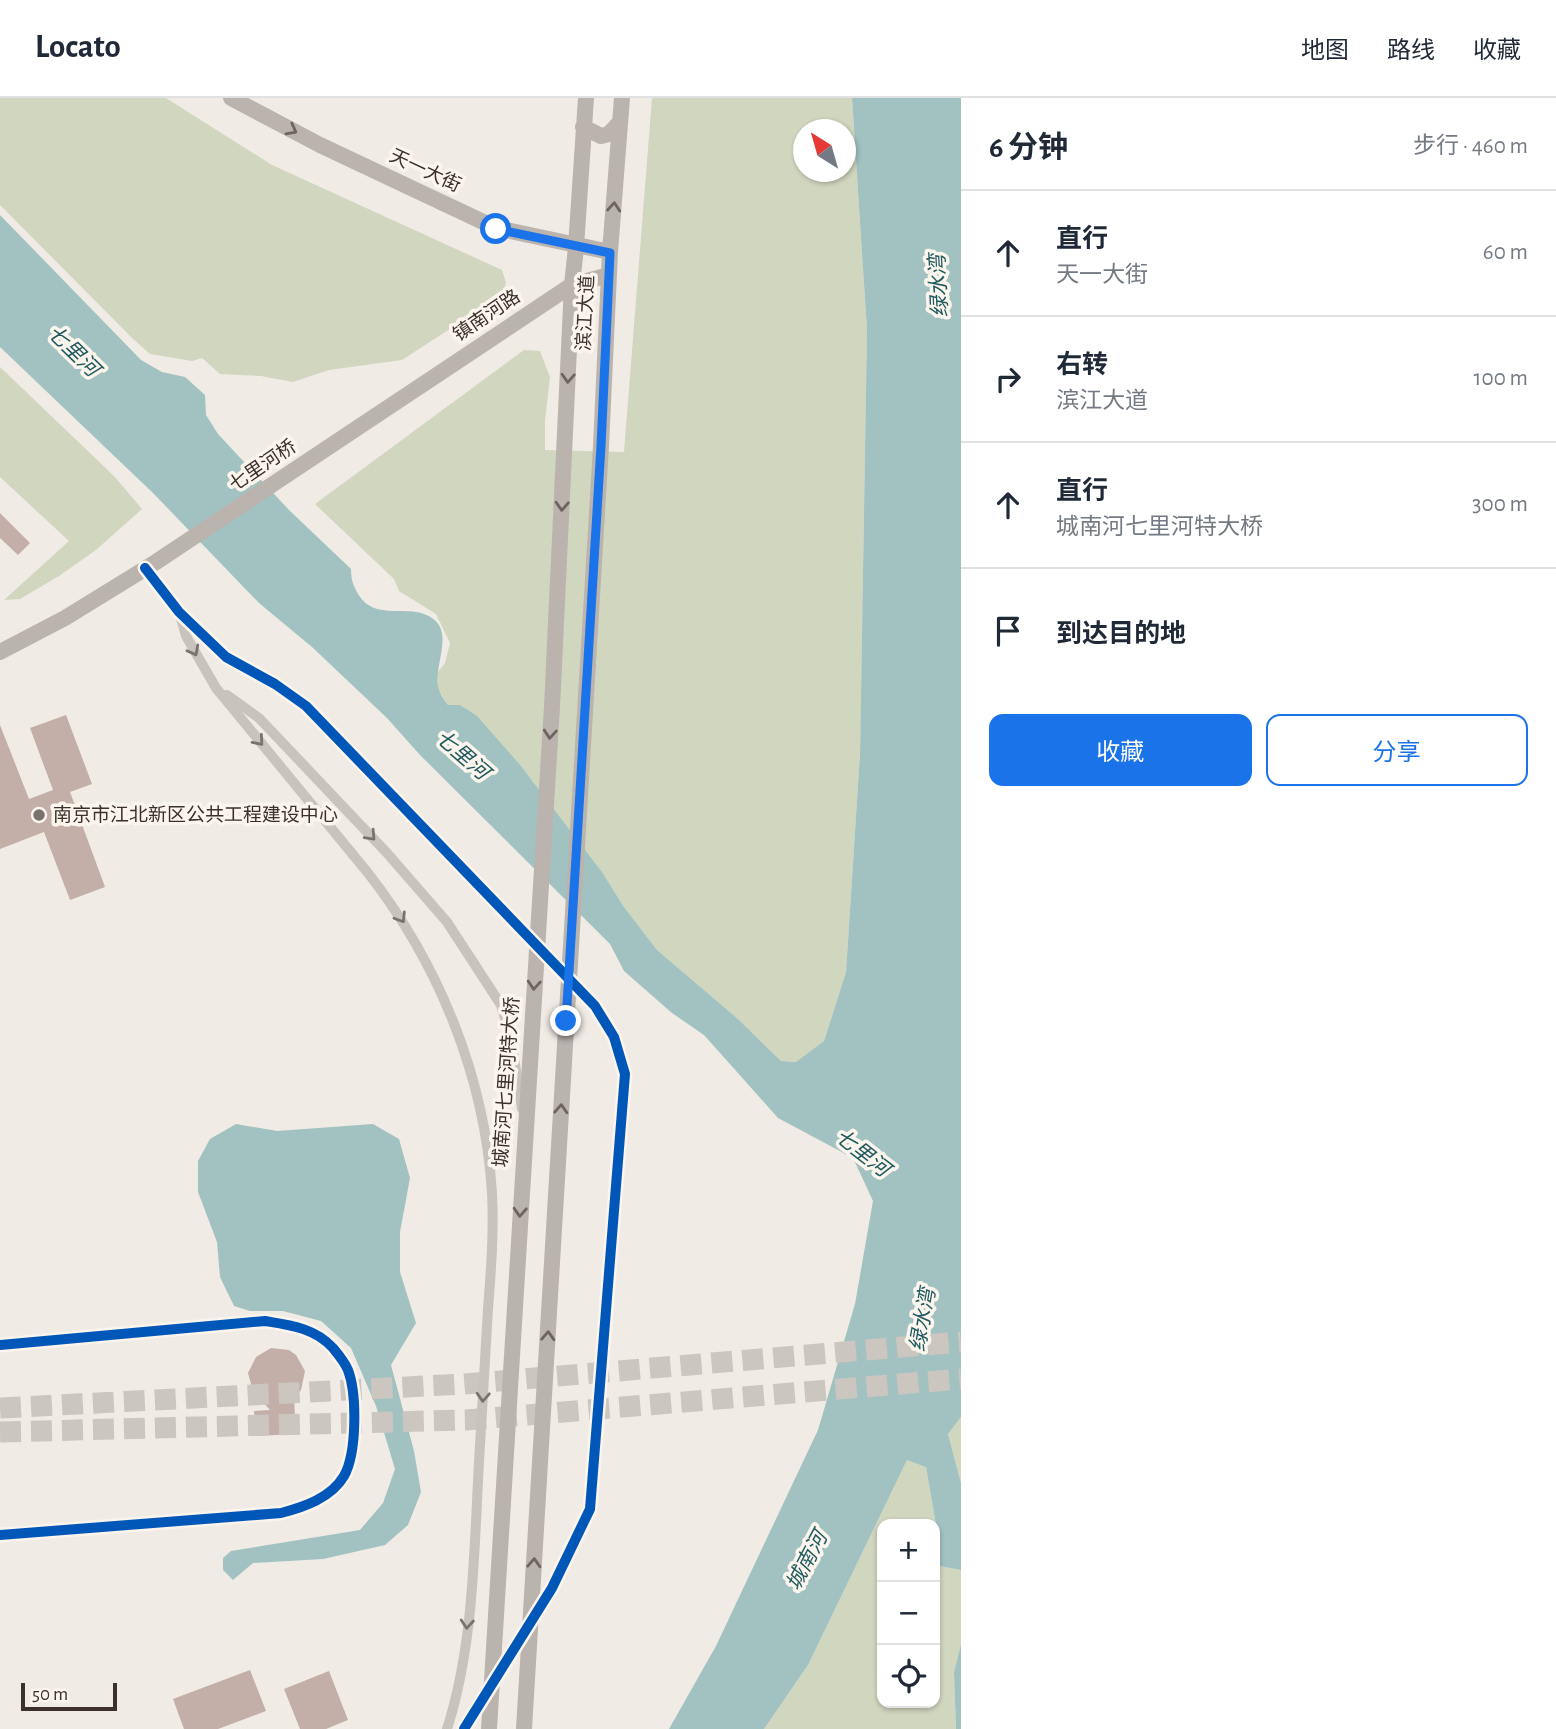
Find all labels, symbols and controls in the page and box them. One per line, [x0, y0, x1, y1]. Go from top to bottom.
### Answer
text: Locato [35, 31, 121, 64]
text: 地图 [1301, 39, 1349, 63]
text: 路线 [1387, 39, 1435, 63]
text: 收藏 [1473, 39, 1521, 63]
north arrow [793, 119, 856, 182]
one-way arrow [284, 122, 297, 135]
text: 6 分钟 [989, 133, 1068, 163]
text: 步行 · 460 m [1413, 135, 1528, 158]
street label: 天一大街 [387, 145, 464, 196]
one-way arrow [606, 201, 621, 212]
route start [480, 213, 511, 244]
text: 直行 [1056, 226, 1108, 252]
icon: ahead [989, 234, 1027, 272]
text: 60 m [1483, 241, 1528, 264]
water label: 绿水湾 [926, 251, 951, 318]
text: 天一大街 [1056, 264, 1148, 287]
street label: 滨江大道 [573, 274, 597, 351]
street label: 镇南河路 [449, 285, 524, 345]
water label: 七里河 [43, 321, 107, 383]
text: 右转 [1056, 352, 1108, 378]
icon: right [989, 360, 1027, 398]
text: 100 m [1474, 367, 1528, 390]
one-way arrow [560, 373, 575, 384]
text: 滨江大道 [1056, 390, 1148, 413]
street label: 七里河桥 [226, 436, 300, 495]
text: 直行 [1056, 478, 1108, 504]
icon: ahead [989, 486, 1027, 524]
text: 300 m [1472, 493, 1528, 516]
one-way arrow [554, 501, 569, 512]
text: 城南河七里河特大桥 [1056, 516, 1263, 539]
icon: arrive [989, 612, 1027, 650]
text: 到达目的地 [1056, 621, 1186, 647]
one-way arrow [186, 644, 199, 657]
button: 收藏 [989, 714, 1252, 786]
button: 分享 [1266, 714, 1528, 786]
water label: 七里河 [431, 726, 496, 786]
one-way arrow [543, 728, 558, 739]
one-way arrow [251, 732, 263, 745]
place label: 南京市江北新区公共工程建设中心 [53, 804, 338, 825]
marker: 南京市江北新区公共工程建设中心 [31, 807, 47, 823]
one-way arrow [362, 828, 375, 841]
one-way arrow [392, 911, 405, 924]
one-way arrow [527, 980, 542, 991]
street label: 城南河七里河特大桥 [491, 996, 522, 1168]
route end [550, 1005, 581, 1036]
one-way arrow [553, 1103, 568, 1114]
water label: 七里河 [831, 1125, 897, 1183]
one-way arrow [513, 1207, 528, 1218]
water label: 绿水湾 [906, 1284, 939, 1353]
one-way arrow [540, 1330, 555, 1341]
one-way arrow [476, 1392, 491, 1403]
map controls [877, 1519, 940, 1708]
button: + [877, 1519, 940, 1582]
water label: 城南河 [782, 1524, 833, 1594]
one-way arrow [527, 1557, 542, 1568]
button: − [877, 1582, 940, 1645]
one-way arrow [460, 1619, 475, 1630]
button: locate [877, 1645, 940, 1708]
scale bar [21, 1680, 117, 1712]
text: 50 m [32, 1685, 68, 1704]

